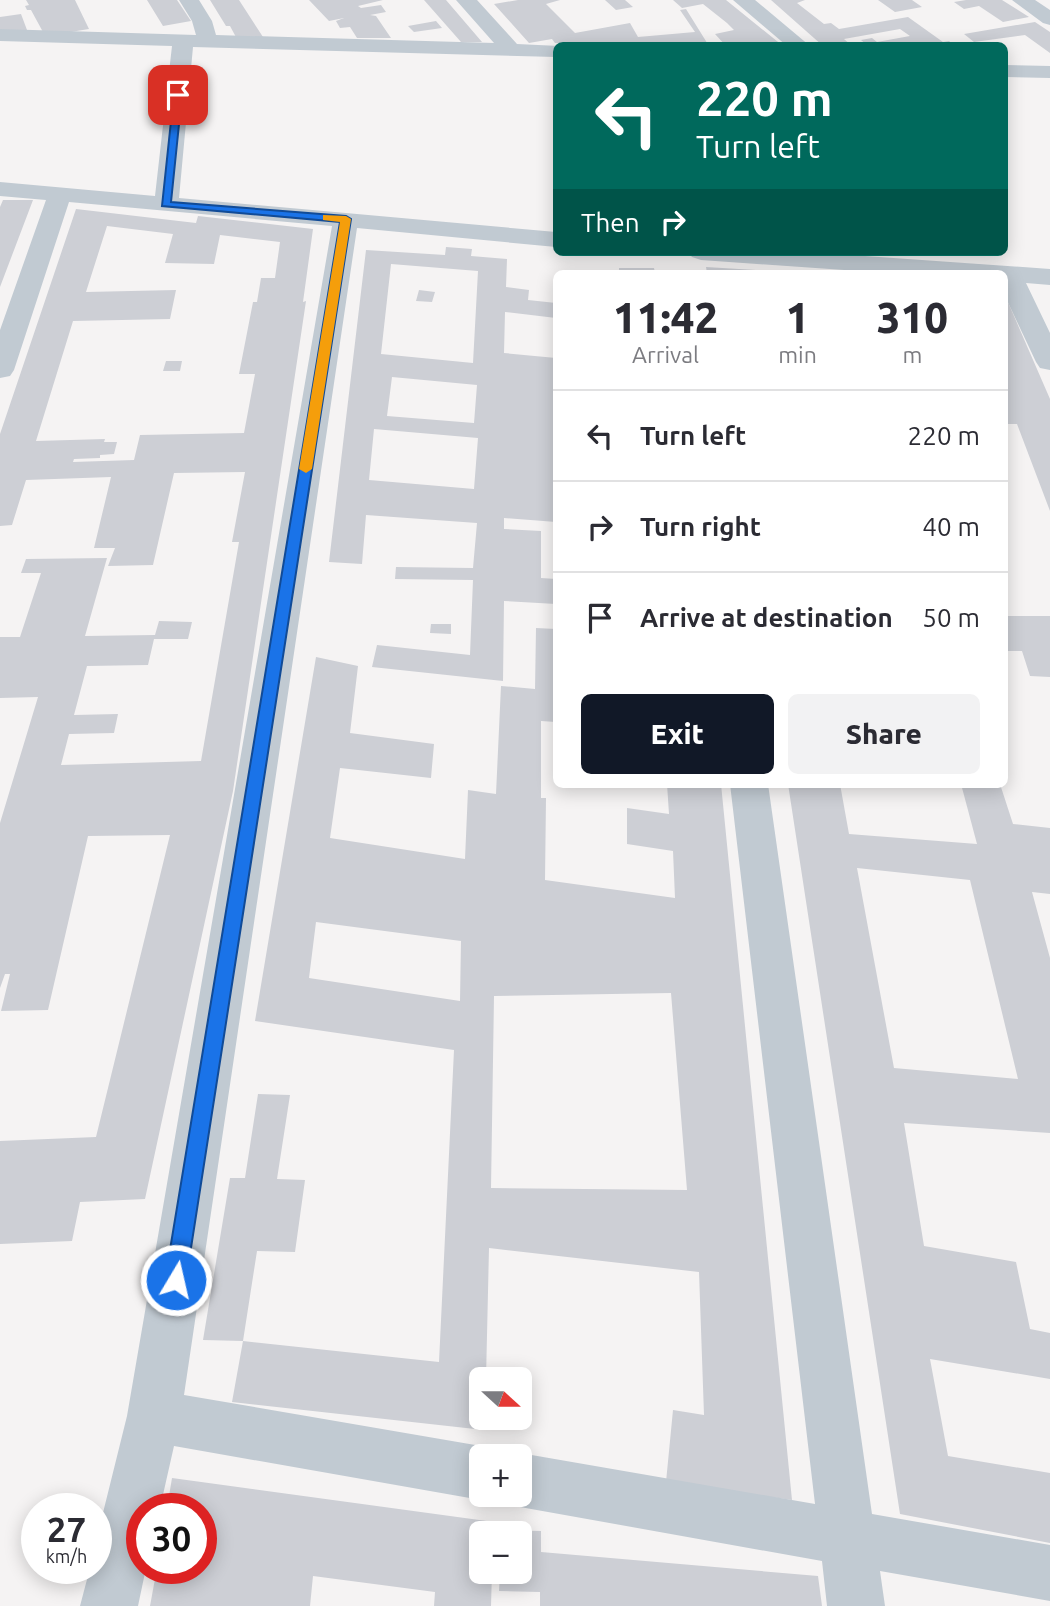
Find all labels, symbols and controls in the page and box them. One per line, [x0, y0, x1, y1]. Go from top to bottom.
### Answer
pin [148, 65, 208, 125]
icon: left [581, 70, 672, 161]
text: 220 m [696, 70, 833, 125]
icon: arrive [159, 76, 197, 114]
text: Turn left [696, 128, 820, 164]
icon: right [654, 203, 692, 241]
text: Then [581, 208, 640, 237]
text: 11:42 [613, 294, 718, 341]
text: 1 [786, 294, 809, 341]
text: 310 [877, 294, 948, 341]
text: Arrival [632, 342, 699, 367]
text: min [778, 342, 817, 367]
text: m [902, 342, 922, 367]
icon: left [581, 417, 619, 455]
text: Turn left [640, 421, 746, 450]
text: 220 m [908, 421, 980, 450]
icon: right [581, 508, 619, 546]
text: Turn right [640, 512, 761, 541]
text: 40 m [922, 512, 980, 541]
icon: arrive [581, 599, 619, 637]
text: Arrive at destination [640, 603, 893, 632]
text: 50 m [922, 603, 980, 632]
button: Exit [581, 694, 774, 774]
button: Share [788, 694, 980, 774]
position arrow [139, 1243, 213, 1317]
north arrow [469, 1367, 532, 1430]
map controls [469, 1367, 532, 1584]
button: + [469, 1444, 532, 1507]
speed limit sign: 30 [126, 1493, 217, 1584]
text: 27 [47, 1509, 86, 1549]
button: − [469, 1521, 532, 1584]
text: km/h [46, 1546, 87, 1566]

